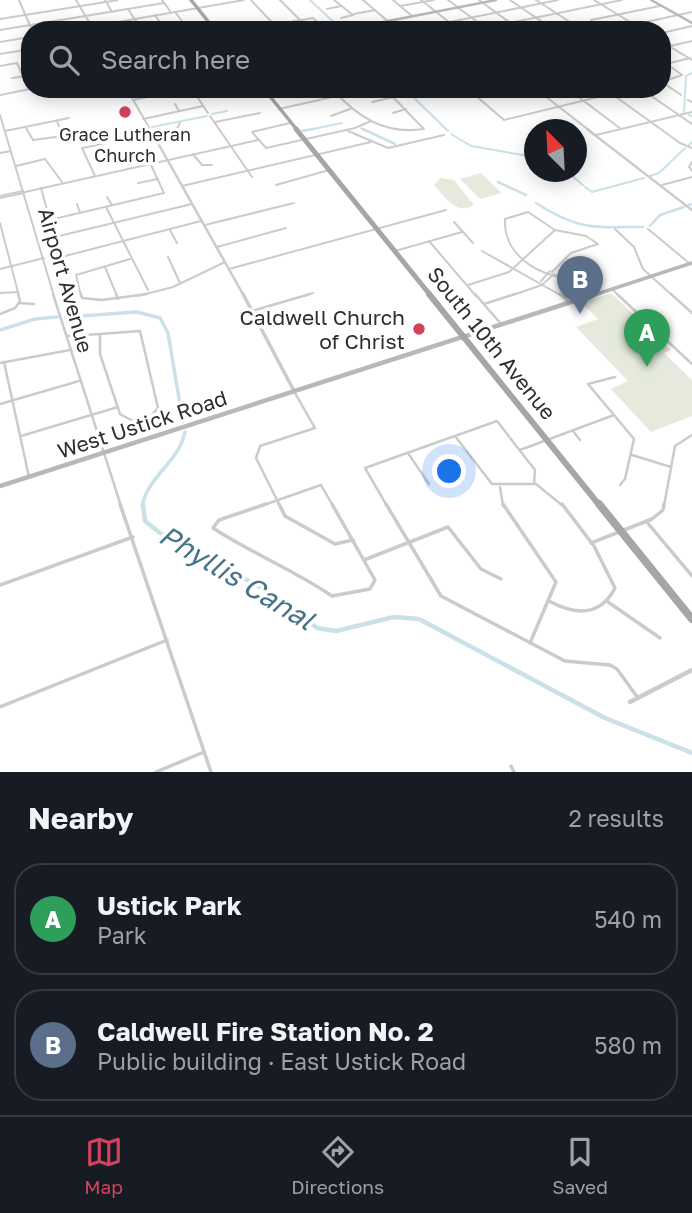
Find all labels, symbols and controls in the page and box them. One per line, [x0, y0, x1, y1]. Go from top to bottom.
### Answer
search box [21, 21, 671, 98]
icon: search [45, 41, 83, 79]
text: Search here [101, 44, 250, 75]
marker: Grace Lutheran Church [117, 104, 133, 120]
north arrow [524, 119, 587, 182]
place label: Grace Lutheran Church [59, 123, 191, 166]
street label: Airport Avenue [33, 204, 99, 356]
pin: B [557, 256, 603, 314]
street label: South 10th Avenue [422, 261, 562, 425]
place label: Caldwell Church of Christ [240, 304, 405, 354]
pin: A [624, 309, 670, 367]
marker: Caldwell Church of Christ [411, 321, 427, 337]
street label: West Ustick Road [54, 384, 230, 464]
your location [432, 454, 466, 488]
water label: Phyllis Canal [154, 518, 321, 637]
text: Nearby [28, 800, 133, 836]
text: 2 results [568, 804, 664, 832]
text: Ustick Park [97, 890, 242, 921]
text: A [45, 905, 61, 933]
text: 540 m [594, 905, 662, 933]
text: Park [97, 921, 147, 949]
text: Caldwell Fire Station No. 2 [97, 1016, 434, 1047]
text: B [45, 1031, 61, 1059]
text: 580 m [594, 1031, 662, 1059]
text: Public building · East Ustick Road [97, 1047, 466, 1075]
tab: Map [84, 1133, 123, 1198]
tab: Directions [291, 1133, 384, 1198]
tab: Saved [552, 1133, 608, 1198]

